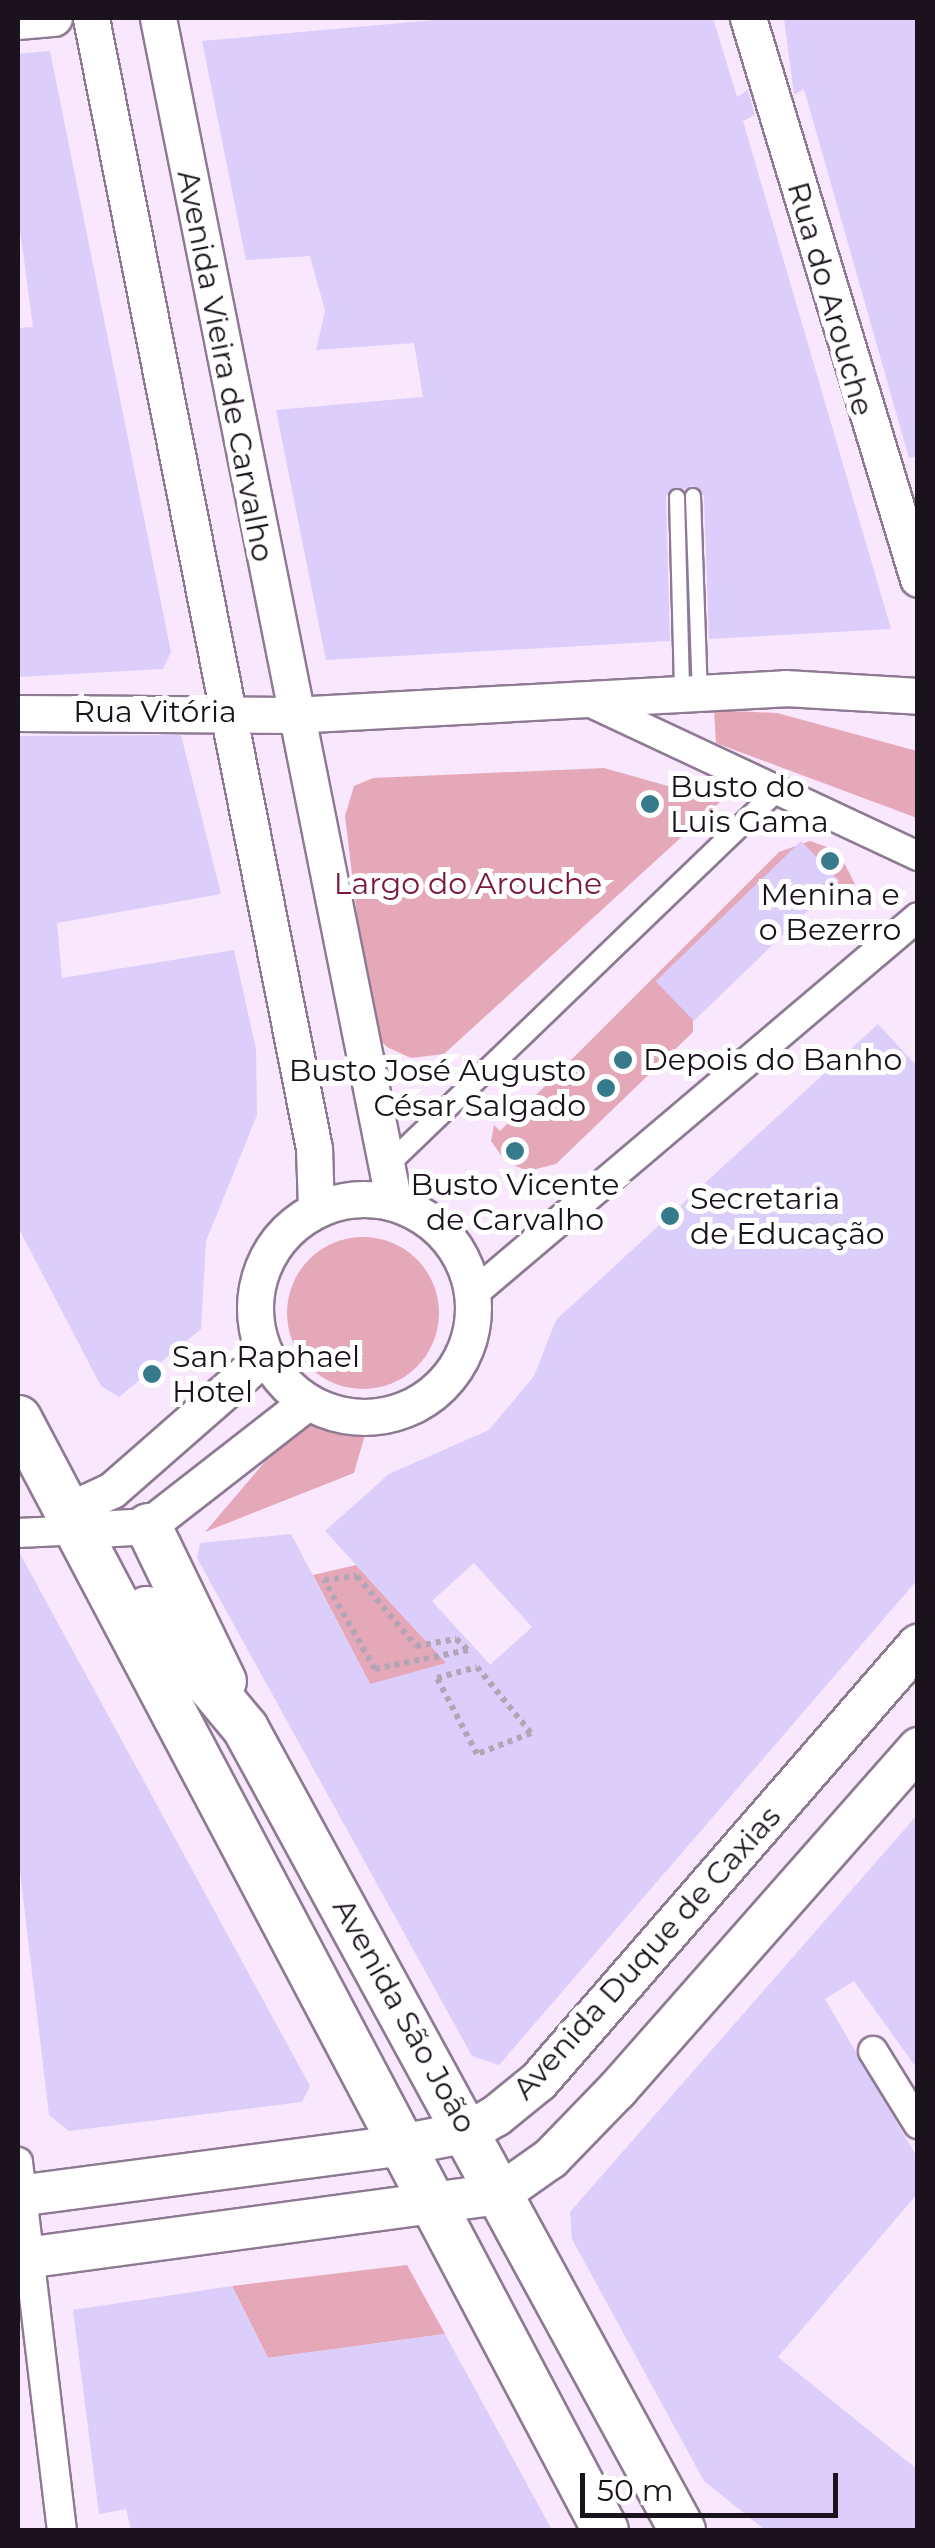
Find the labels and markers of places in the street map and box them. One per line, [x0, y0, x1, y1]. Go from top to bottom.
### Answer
place label: Busto do Luis Gama [670, 769, 829, 840]
marker: Busto do Luis Gama [639, 793, 661, 815]
marker: Menina e o Bezerro [819, 850, 841, 872]
place label: Menina e o Bezerro [759, 877, 901, 948]
place label: Depois do Banho [643, 1042, 902, 1078]
marker: Depois do Banho [612, 1049, 634, 1071]
place label: Busto José Augusto César Salgado [289, 1053, 586, 1124]
marker: Busto José Augusto César Salgado [595, 1077, 617, 1099]
marker: Busto Vicente de Carvalho [504, 1140, 526, 1162]
place label: Busto Vicente de Carvalho [411, 1167, 619, 1238]
place label: Secretaria de Educação [690, 1181, 885, 1252]
marker: Secretaria de Educação [659, 1205, 681, 1227]
place label: San Raphael Hotel [172, 1339, 360, 1410]
marker: San Raphael Hotel [141, 1363, 163, 1385]

